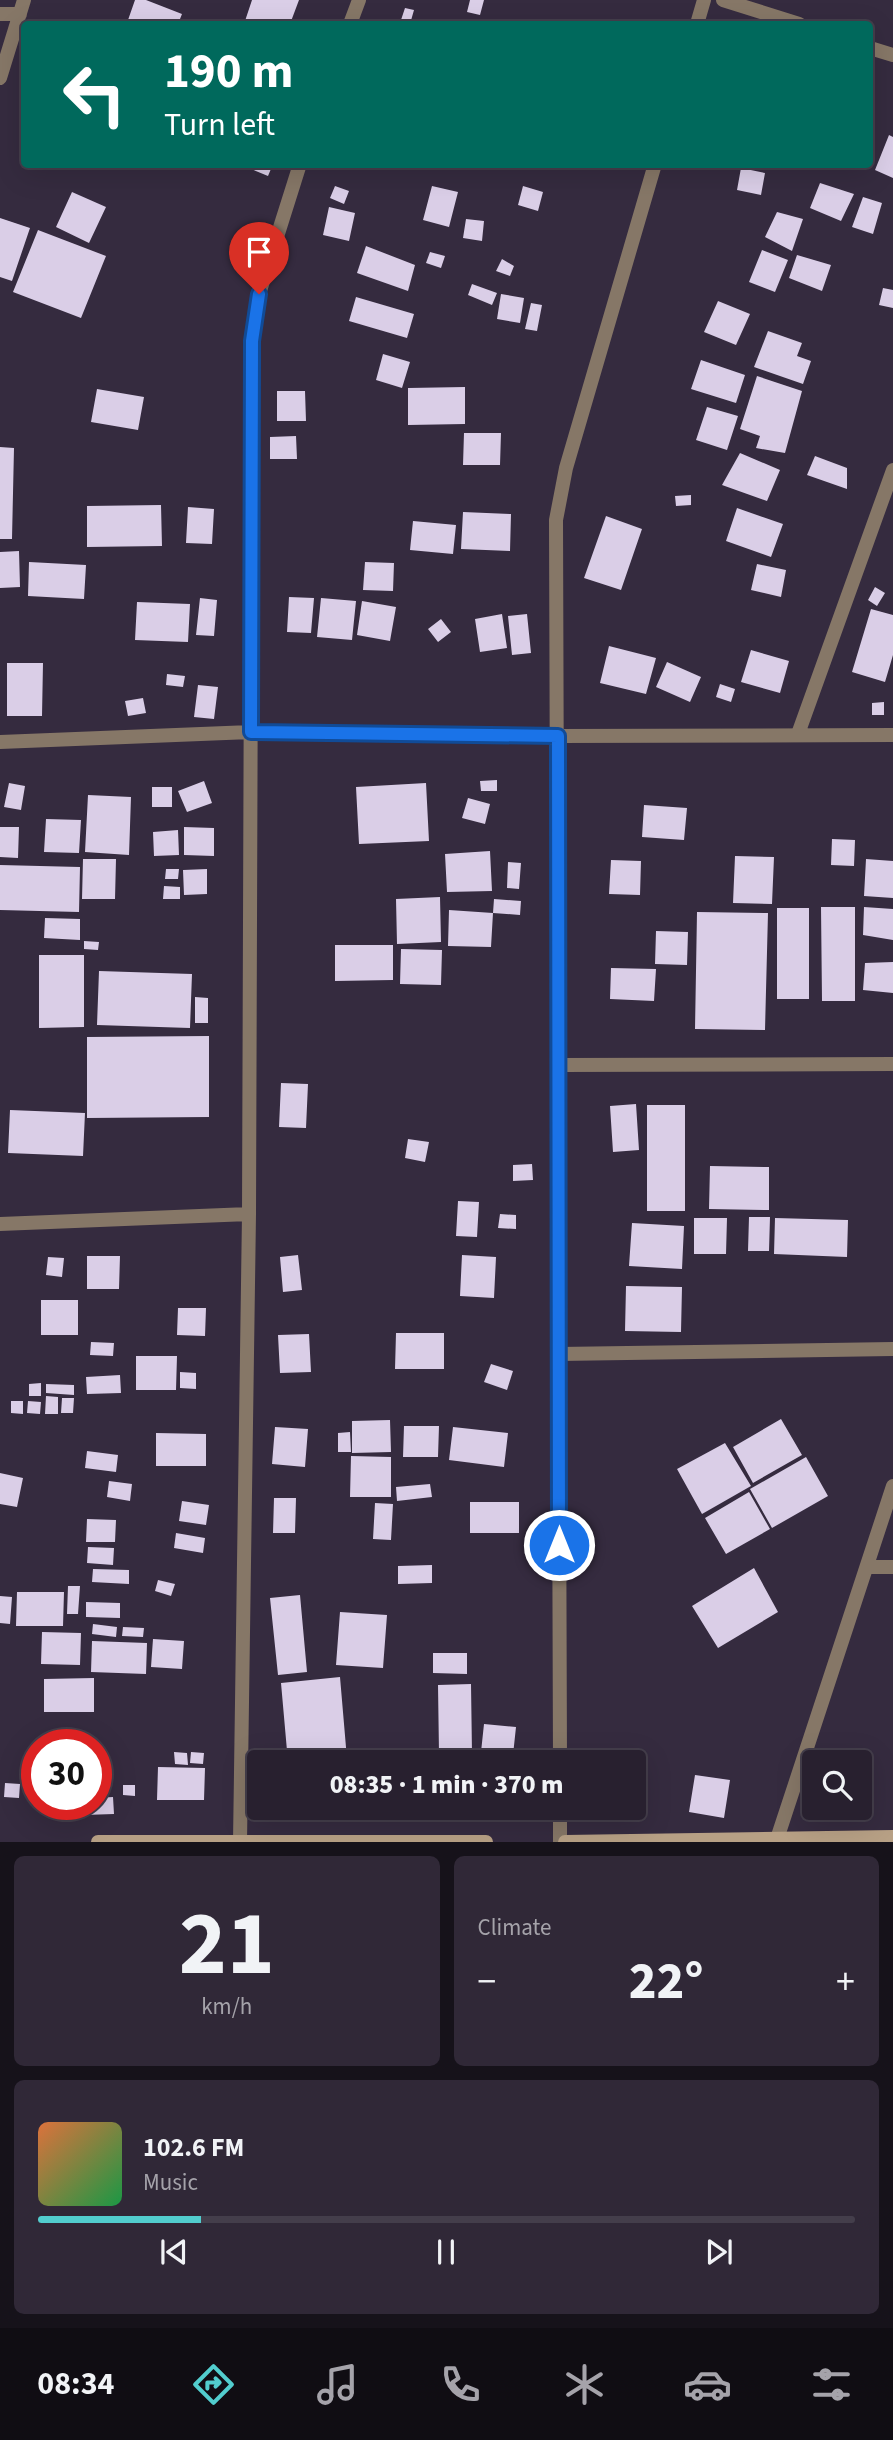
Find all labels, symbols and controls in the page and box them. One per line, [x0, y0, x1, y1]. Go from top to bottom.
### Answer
text: 190 m [164, 37, 293, 107]
icon: left [49, 49, 140, 140]
text: Turn left [164, 102, 275, 148]
pin [229, 222, 289, 294]
icon: arrive [240, 233, 278, 271]
position arrow [522, 1508, 596, 1582]
speed limit sign: 30 [21, 1729, 112, 1820]
map controls [802, 1750, 872, 1820]
button: search [802, 1750, 872, 1820]
text: 08:35 · 1 min · 370 m [330, 1766, 563, 1803]
text: 21 [179, 1880, 275, 2009]
text: Climate [478, 1911, 551, 1944]
text: 22° [629, 1945, 704, 2019]
text: − [478, 1955, 496, 2009]
text: + [836, 1955, 855, 2009]
text: km/h [201, 1990, 252, 2023]
text: 102.6 FM [143, 2129, 244, 2166]
text: Music [143, 2166, 198, 2199]
icon: previous [155, 2233, 193, 2271]
icon: pause [427, 2233, 465, 2271]
icon: next [700, 2233, 738, 2271]
icon: directions [189, 2360, 238, 2409]
icon: music [313, 2360, 362, 2409]
icon: phone [436, 2360, 485, 2409]
icon: climate [560, 2360, 609, 2409]
icon: car [683, 2360, 732, 2409]
icon: filters [807, 2360, 856, 2409]
text: 08:34 [37, 2361, 114, 2407]

